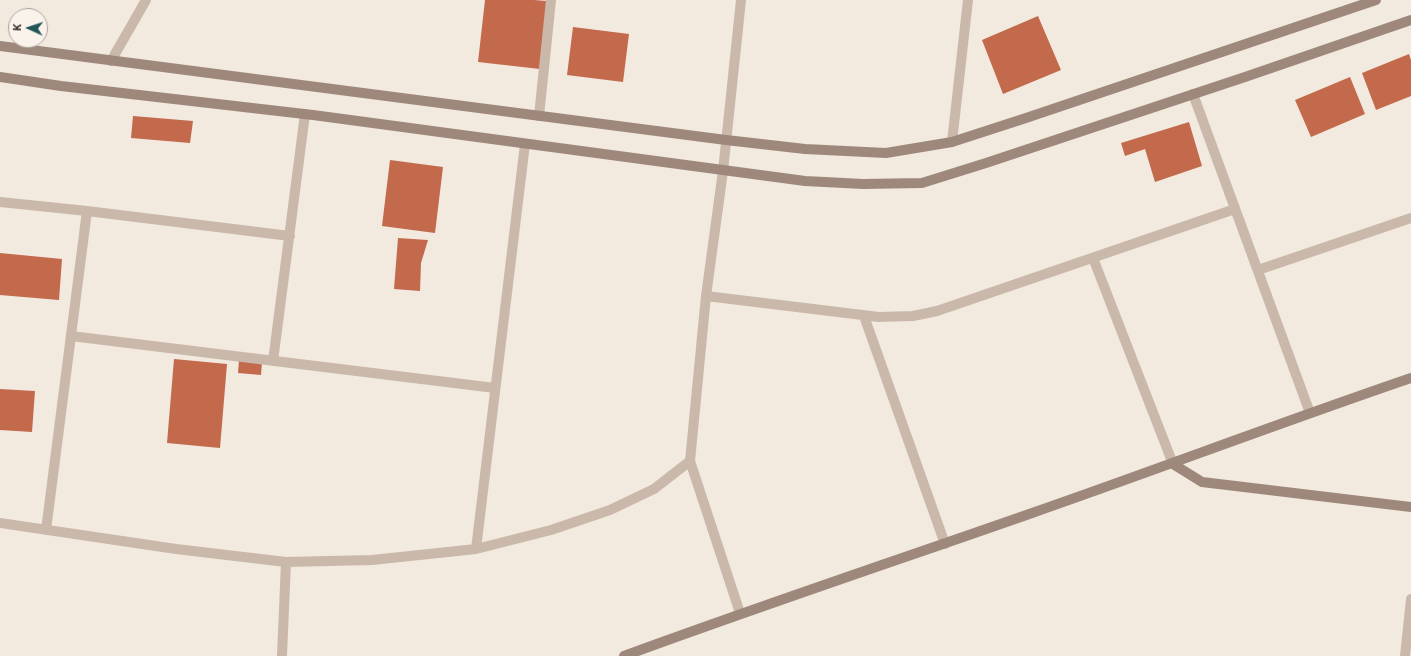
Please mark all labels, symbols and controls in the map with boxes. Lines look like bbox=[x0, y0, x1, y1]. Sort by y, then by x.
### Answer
north arrow bbox=[8, 8, 48, 48]
text: K bbox=[9, 23, 24, 31]

